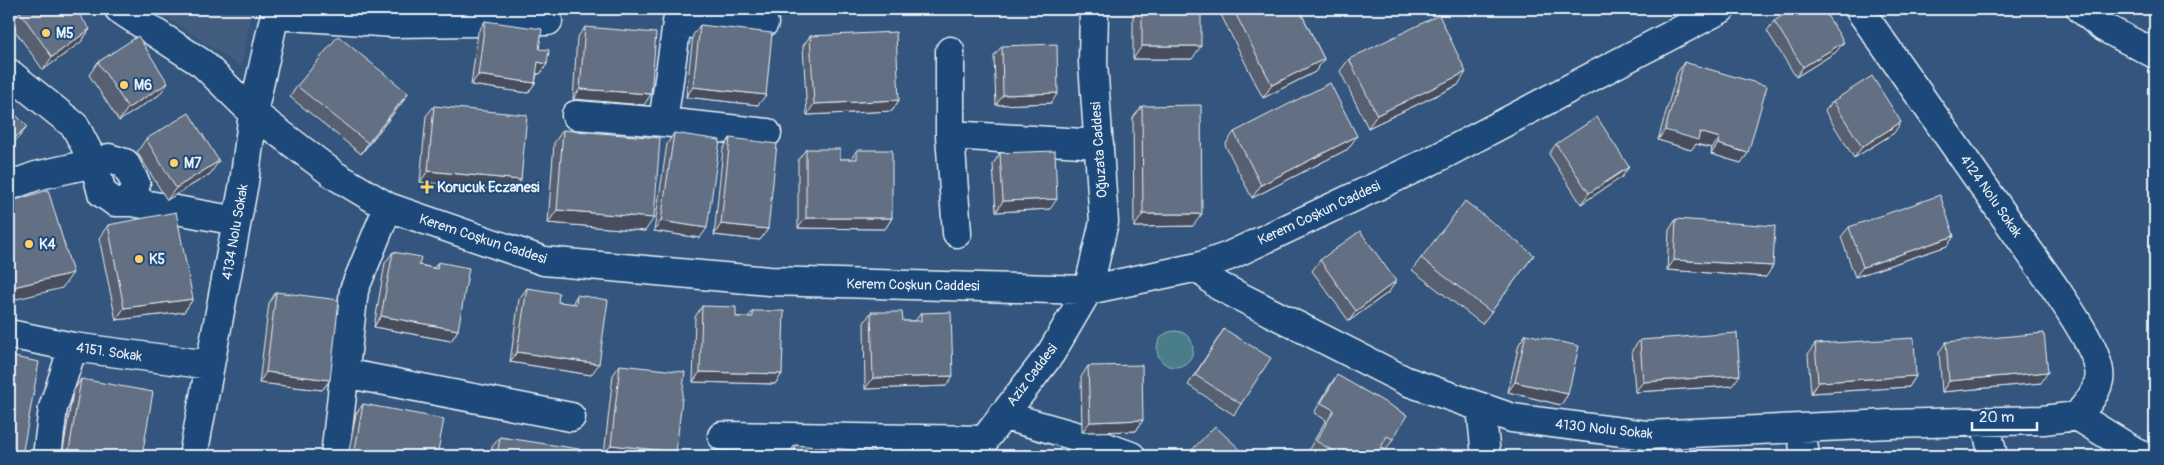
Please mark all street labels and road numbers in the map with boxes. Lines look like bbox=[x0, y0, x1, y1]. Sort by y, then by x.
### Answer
street label: Oğuzata Caddesi bbox=[1087, 101, 1111, 199]
street label: 4124 Nolu Sokak bbox=[1956, 151, 2026, 241]
street label: Kerem Coşkun Caddesi bbox=[1255, 177, 1383, 249]
street label: 4134 Nolu Sokak bbox=[218, 183, 252, 281]
street label: Kerem Coşkun Caddesi bbox=[417, 210, 549, 268]
street label: Kerem Coşkun Caddesi bbox=[846, 275, 980, 295]
street label: 4151. Sokak bbox=[75, 339, 143, 365]
street label: Aziz Caddesi bbox=[1003, 340, 1061, 410]
street label: 4130 Nolu Sokak bbox=[1554, 415, 1654, 443]

